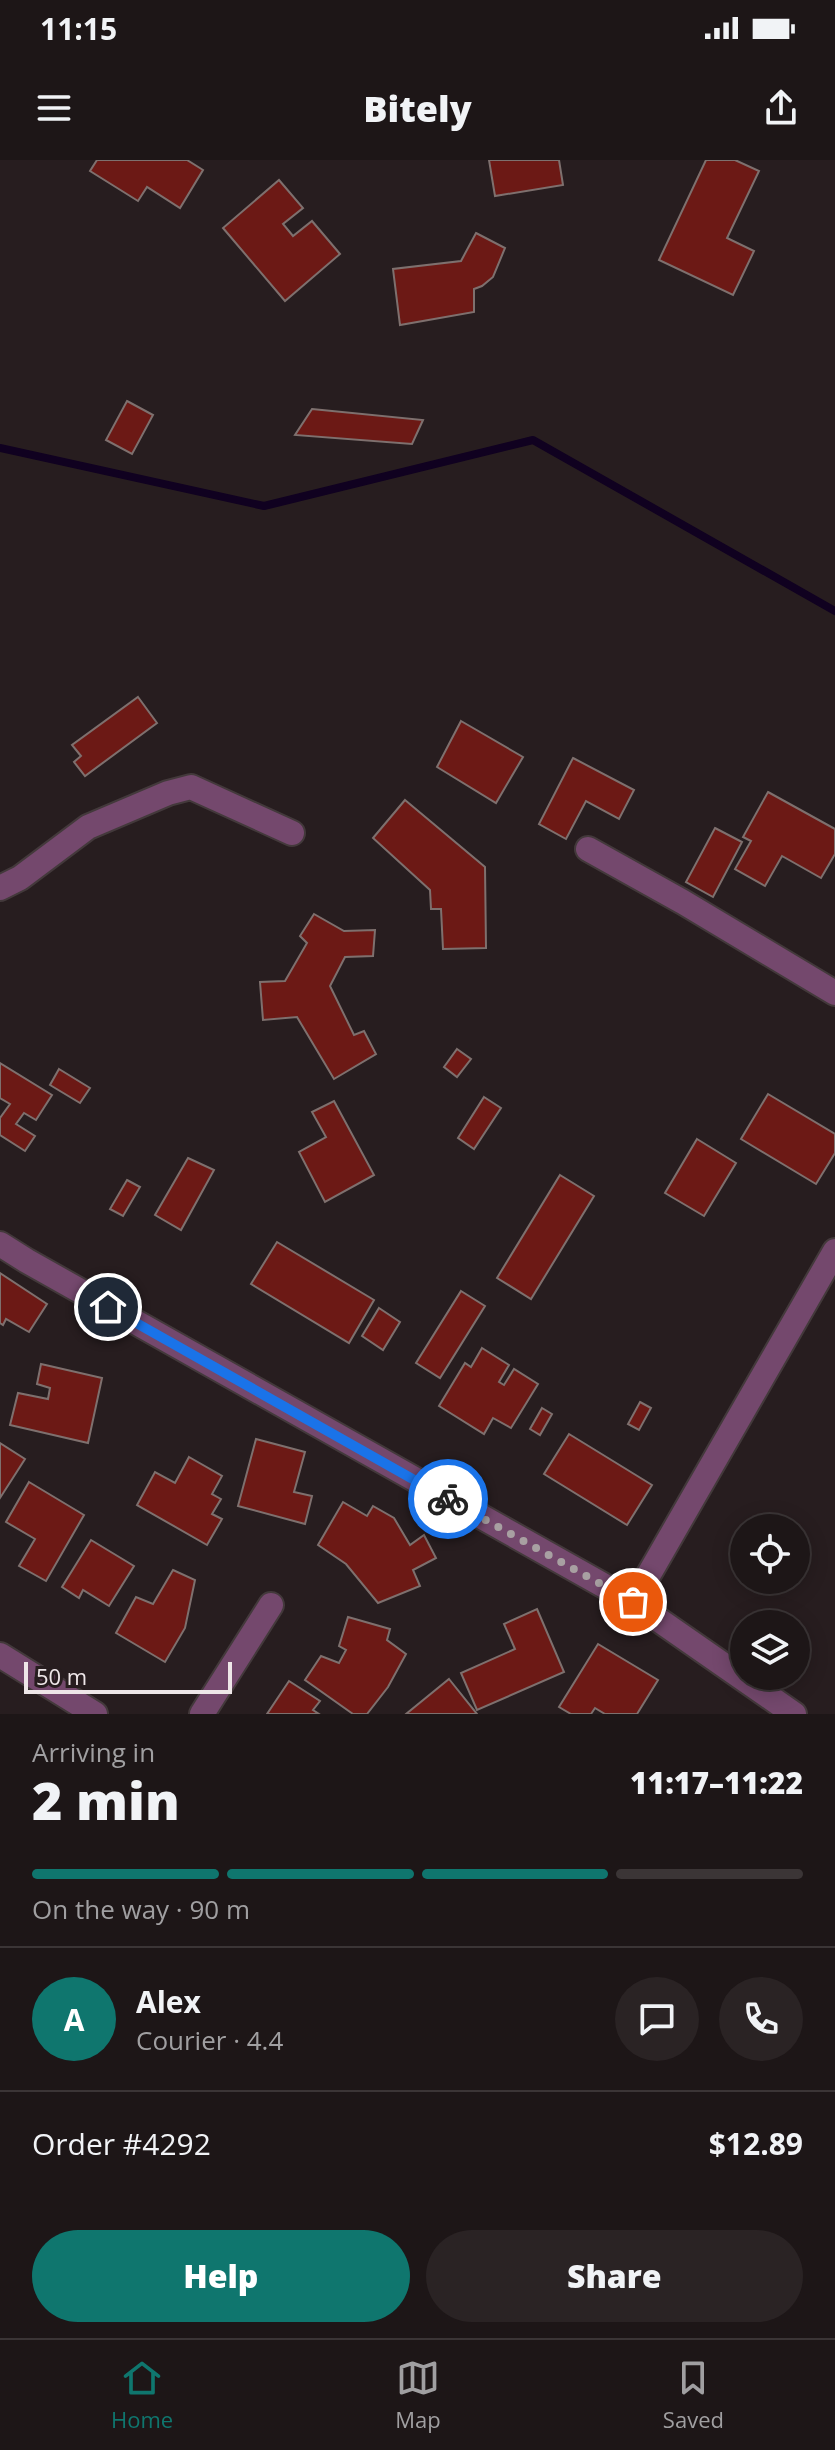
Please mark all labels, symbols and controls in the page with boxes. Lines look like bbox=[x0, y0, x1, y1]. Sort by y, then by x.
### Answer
text: 11:15 bbox=[40, 8, 117, 49]
text: Bitely bbox=[363, 84, 472, 133]
icon: menu bbox=[32, 86, 76, 130]
icon: share bbox=[759, 86, 803, 130]
pin bbox=[74, 1273, 142, 1341]
icon: home bbox=[86, 1285, 130, 1329]
courier bbox=[408, 1459, 488, 1539]
icon: bike bbox=[426, 1477, 470, 1521]
map controls bbox=[730, 1514, 810, 1690]
button: locate bbox=[730, 1514, 810, 1594]
pin bbox=[599, 1568, 667, 1636]
icon: bag bbox=[611, 1580, 655, 1624]
button: layers bbox=[730, 1610, 810, 1690]
scale bar bbox=[24, 1658, 232, 1694]
text: 50 m bbox=[36, 1661, 87, 1691]
text: Arriving in bbox=[32, 1734, 155, 1770]
text: 11:17–11:22 bbox=[630, 1762, 803, 1803]
text: 2 min bbox=[32, 1764, 180, 1835]
text: On the way · 90 m bbox=[32, 1891, 250, 1927]
button: chat bbox=[615, 1977, 699, 2061]
button: phone bbox=[719, 1977, 803, 2061]
text: Alex bbox=[136, 1981, 201, 2022]
text: A bbox=[64, 1999, 84, 2040]
text: Courier · 4.4 bbox=[136, 2022, 283, 2058]
text: Order #4292 bbox=[32, 2123, 211, 2164]
text: $12.89 bbox=[709, 2123, 803, 2164]
button: Help bbox=[32, 2230, 410, 2322]
button: Share bbox=[426, 2230, 803, 2322]
tab: Home bbox=[111, 2356, 173, 2434]
tab: Map bbox=[395, 2356, 441, 2434]
tab: Saved bbox=[663, 2356, 724, 2434]

